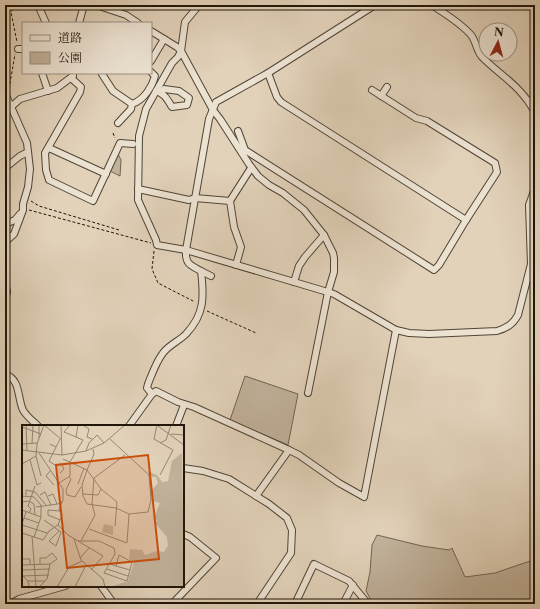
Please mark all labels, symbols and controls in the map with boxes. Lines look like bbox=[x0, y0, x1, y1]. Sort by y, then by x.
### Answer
legend bbox=[22, 22, 152, 74]
north arrow bbox=[478, 22, 518, 62]
text: N bbox=[494, 25, 505, 40]
text: 道路 bbox=[58, 30, 82, 45]
text: 公園 bbox=[58, 50, 82, 65]
inset map bbox=[22, 425, 184, 587]

